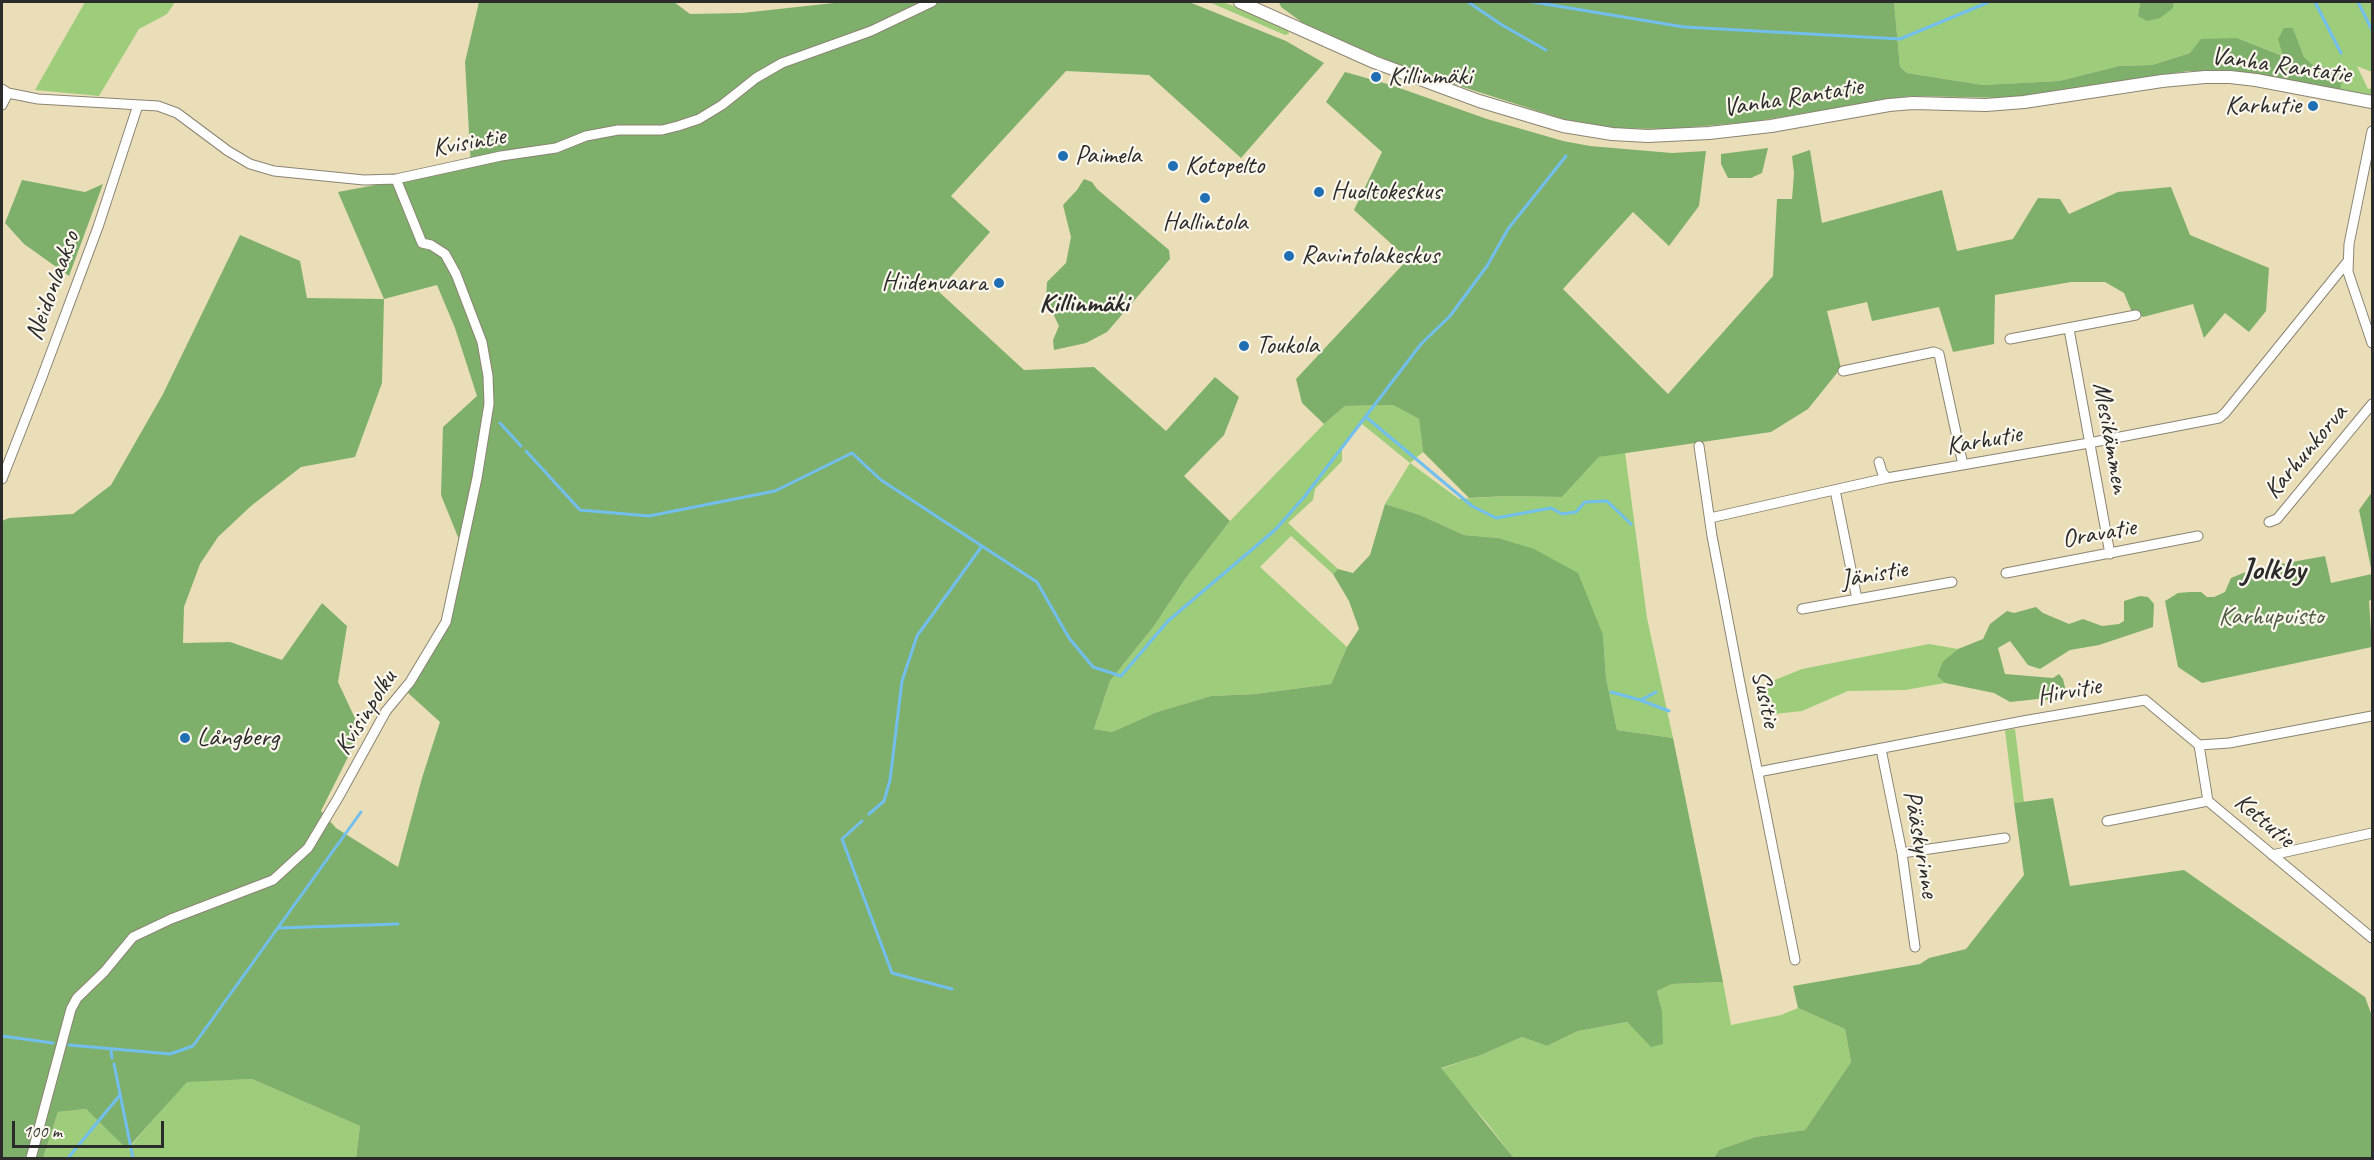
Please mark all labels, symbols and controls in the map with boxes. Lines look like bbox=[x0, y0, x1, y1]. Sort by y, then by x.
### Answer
street label: Vanha Rantatie bbox=[2209, 41, 2353, 91]
place label: Killinmäki bbox=[1388, 61, 1472, 93]
marker: Killinmäki bbox=[1369, 70, 1383, 84]
street label: Vanha Rantatie bbox=[1721, 72, 1865, 124]
place label: Karhutie bbox=[2225, 90, 2301, 122]
marker: Karhutie bbox=[2306, 99, 2320, 113]
street label: Kvisintie bbox=[430, 121, 508, 165]
place label: Paimela bbox=[1075, 140, 1141, 172]
marker: Paimela bbox=[1056, 149, 1070, 163]
place label: Kotopelto bbox=[1185, 150, 1264, 182]
marker: Kotopelto bbox=[1166, 159, 1180, 173]
place label: Huoltokeskus bbox=[1331, 176, 1441, 208]
marker: Huoltokeskus bbox=[1312, 185, 1326, 199]
marker: Hallintola bbox=[1198, 191, 1212, 205]
place label: Hallintola bbox=[1163, 207, 1247, 239]
street label: Neidonlaakso bbox=[19, 227, 87, 345]
place label: Ravintolakeskus bbox=[1301, 240, 1439, 272]
marker: Ravintolakeskus bbox=[1282, 249, 1296, 263]
place label: Hiidenvaara bbox=[882, 267, 987, 299]
marker: Hiidenvaara bbox=[992, 276, 1006, 290]
district label: Killinmäki bbox=[1039, 288, 1129, 320]
place label: Toukola bbox=[1256, 330, 1319, 362]
marker: Toukola bbox=[1237, 339, 1251, 353]
street label: Mesikämmen bbox=[2085, 380, 2135, 496]
street label: Karhunkorva bbox=[2257, 398, 2355, 506]
street label: Karhutie bbox=[1944, 419, 2024, 463]
street label: Oravatie bbox=[2060, 512, 2138, 556]
district label: Jolkby bbox=[2241, 552, 2305, 590]
street label: Jänistie bbox=[1838, 554, 1910, 596]
park label: Karhupuisto bbox=[2218, 601, 2324, 633]
street label: Kvisinpolku bbox=[328, 665, 404, 761]
street label: Susitie bbox=[1744, 668, 1786, 730]
street label: Hirvitie bbox=[2035, 671, 2103, 713]
place label: Långberg bbox=[197, 722, 279, 754]
marker: Långberg bbox=[178, 731, 192, 745]
street label: Kettutie bbox=[2228, 787, 2300, 855]
street label: Pääskyrinne bbox=[1895, 788, 1945, 900]
scale bar bbox=[15, 1109, 166, 1147]
text: 100 m bbox=[23, 1120, 62, 1142]

